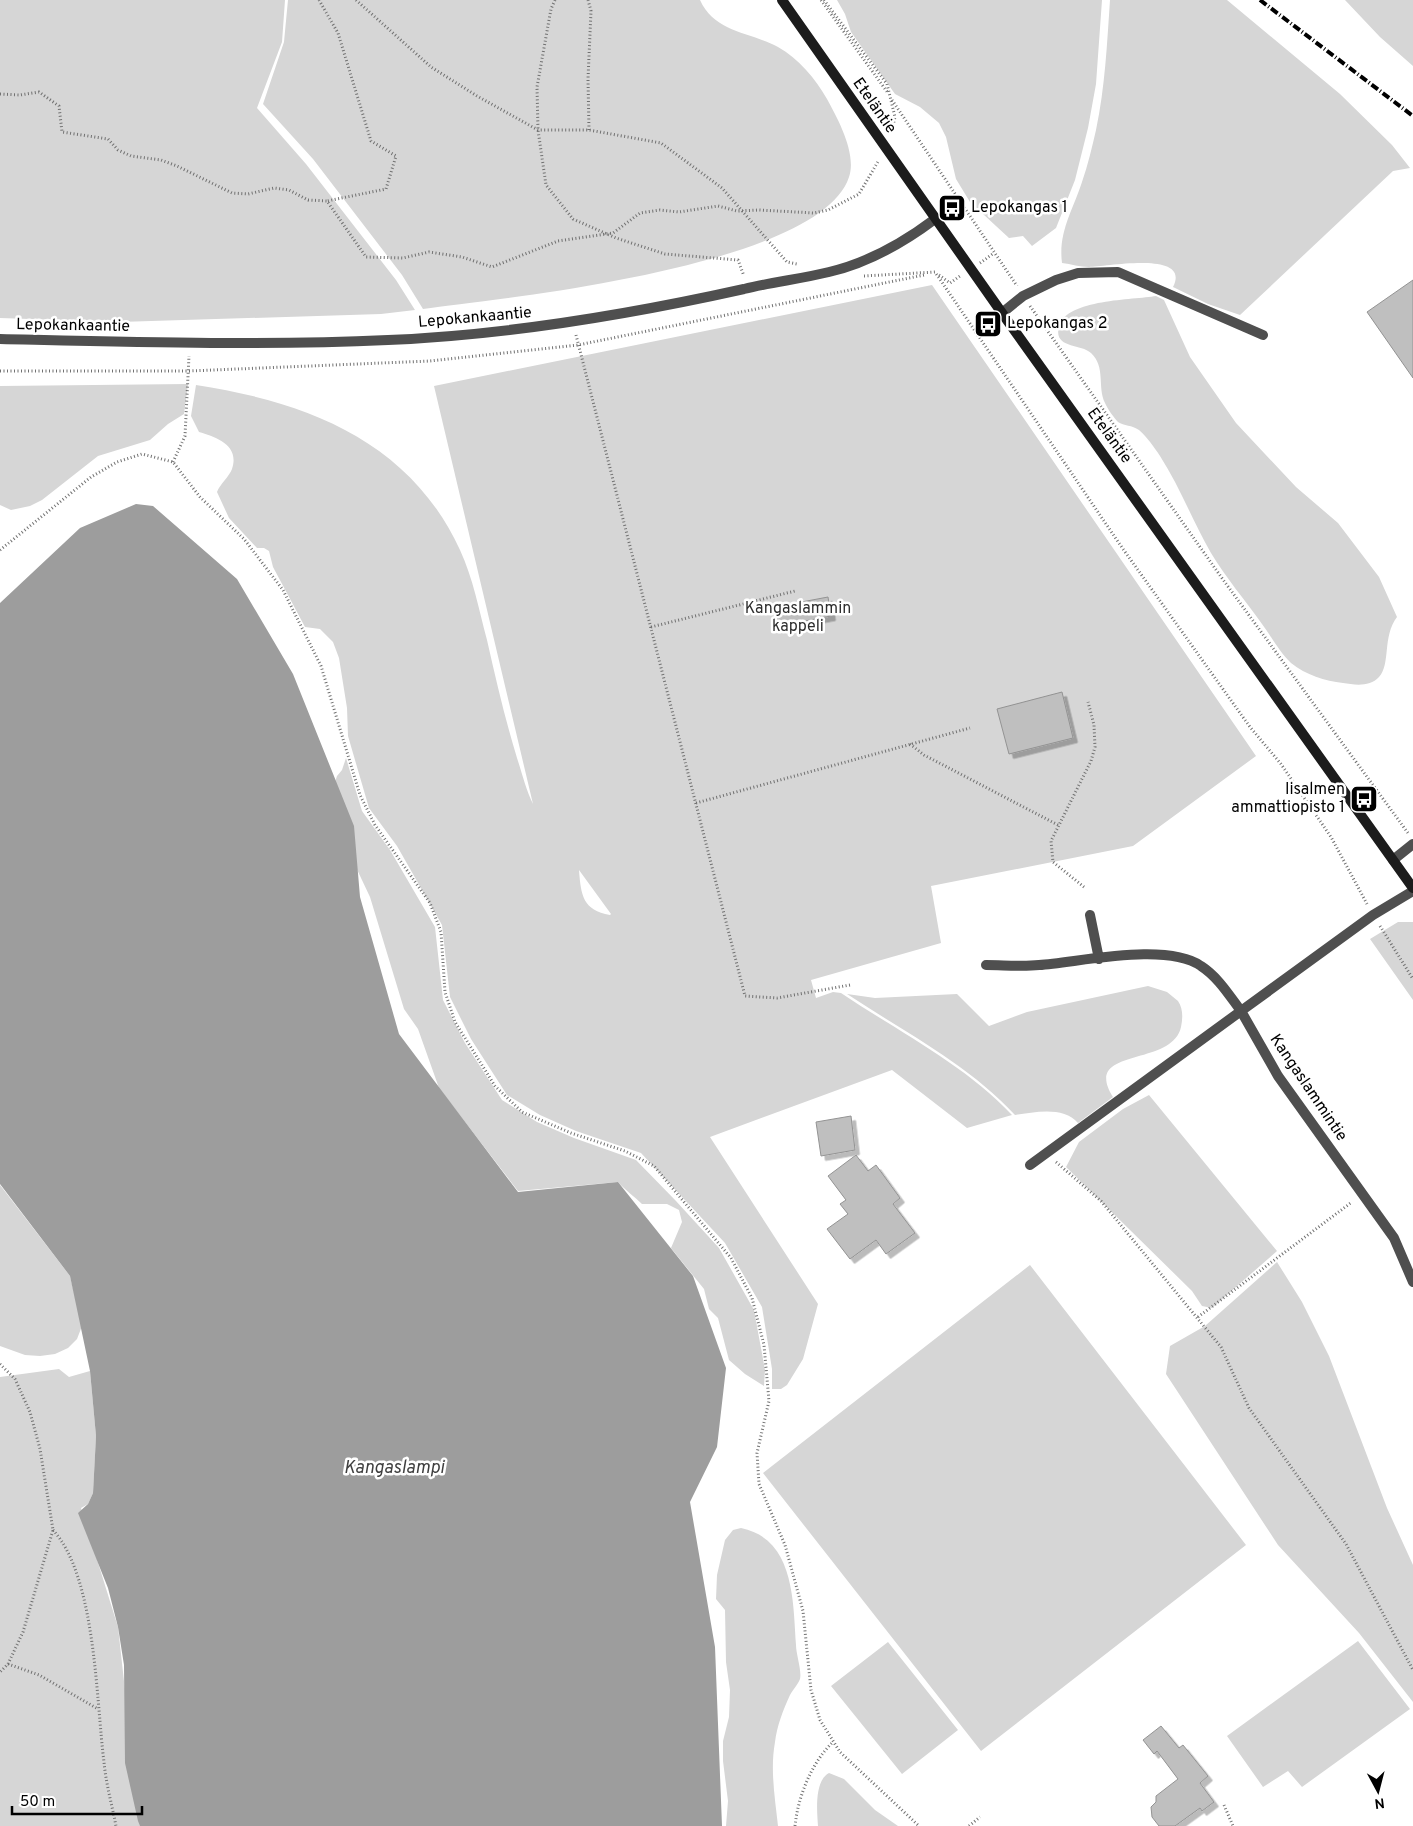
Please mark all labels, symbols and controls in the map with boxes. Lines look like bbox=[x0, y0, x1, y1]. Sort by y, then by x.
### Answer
street label: Eteläntie bbox=[848, 74, 900, 138]
bus stop icon: Lepokangas 1 bbox=[937, 193, 967, 223]
place label: Lepokangas 1 bbox=[971, 198, 1068, 218]
street label: Lepokankaantie bbox=[417, 303, 533, 333]
bus stop icon: Lepokangas 2 bbox=[973, 309, 1003, 339]
place label: Lepokangas 2 bbox=[1007, 314, 1108, 334]
street label: Lepokankaantie bbox=[16, 315, 130, 337]
street label: Eteläntie bbox=[1082, 404, 1136, 468]
park label: Kangaslammin kappeli bbox=[745, 599, 851, 637]
place label: Iisalmen ammattiopisto 1 bbox=[1231, 780, 1345, 818]
bus stop icon: Iisalmen ammattiopisto 1 bbox=[1349, 784, 1379, 814]
street label: Kangaslammintie bbox=[1265, 1031, 1351, 1145]
water label: Kangaslampi bbox=[344, 1457, 446, 1480]
north arrow bbox=[1353, 1766, 1403, 1816]
scale bar bbox=[12, 1784, 142, 1816]
text: 50 m bbox=[20, 1793, 55, 1812]
text: N bbox=[1373, 1793, 1385, 1811]

